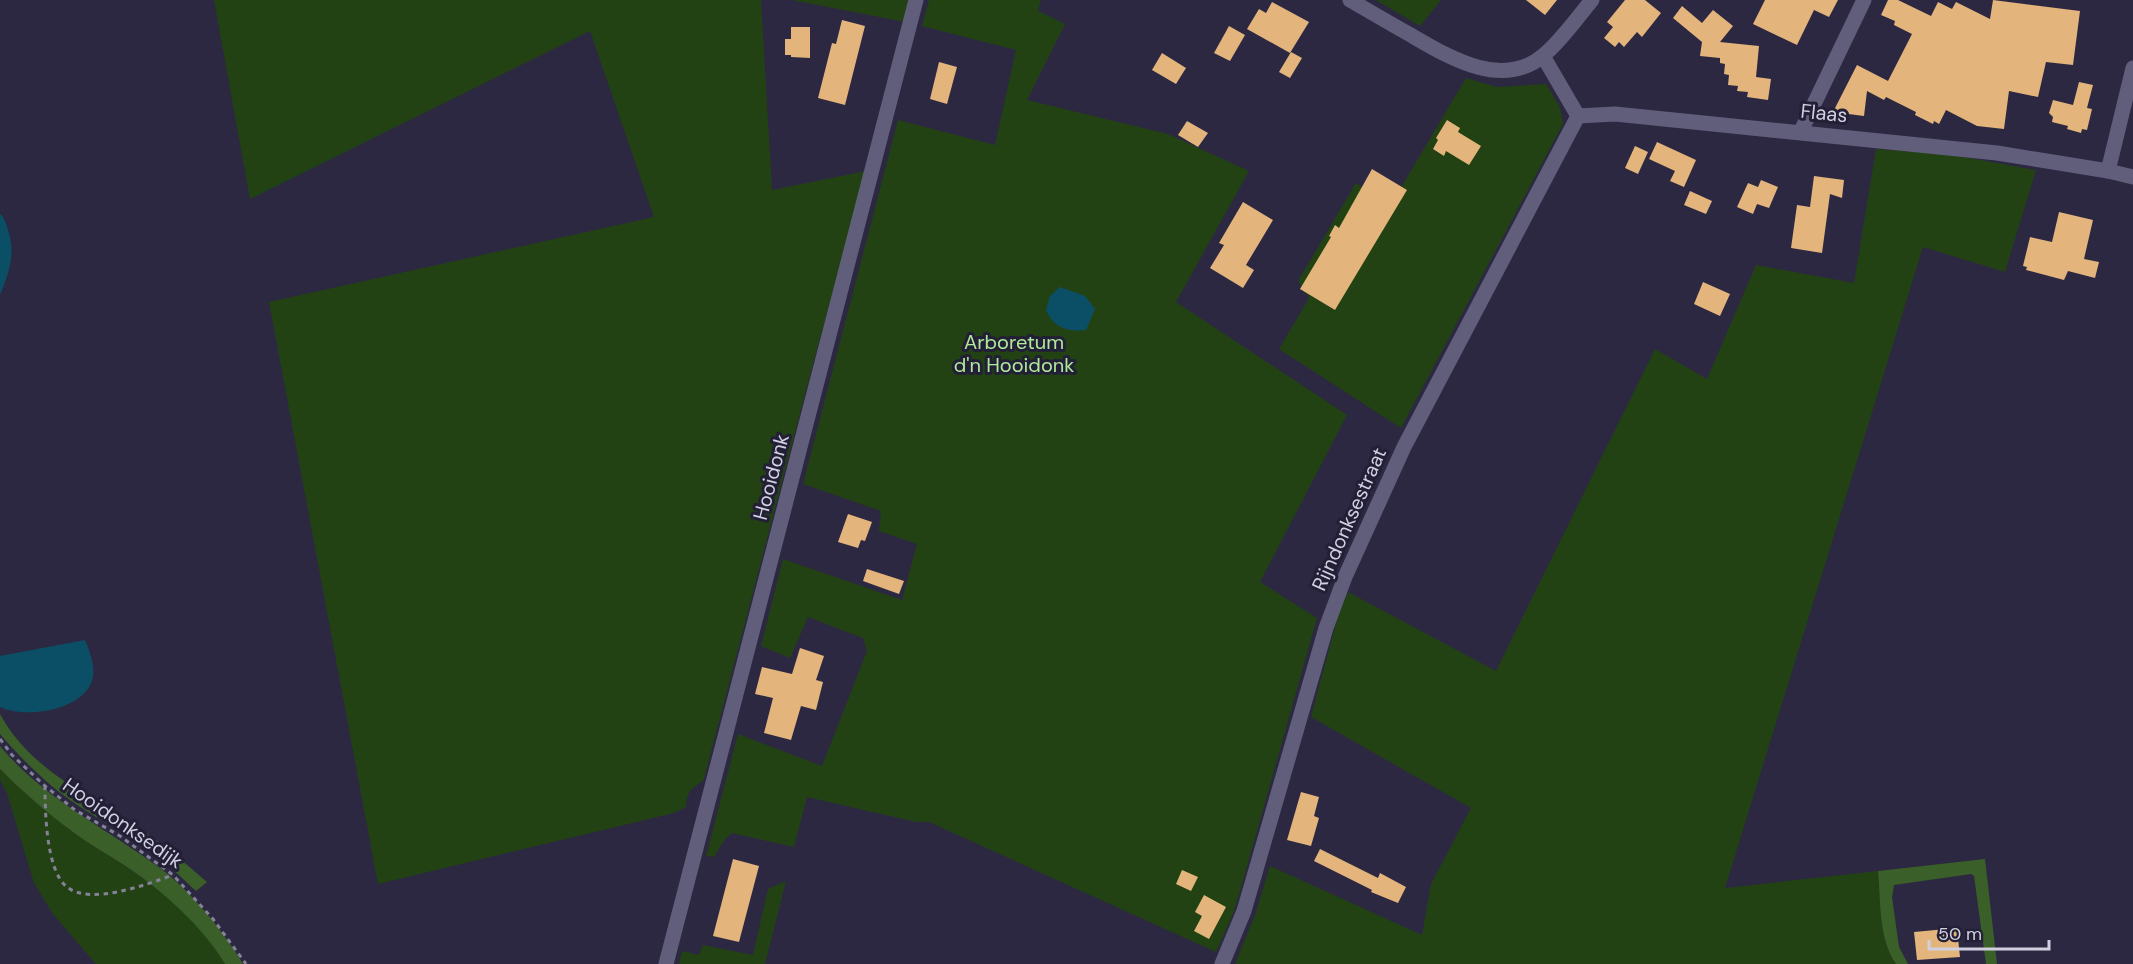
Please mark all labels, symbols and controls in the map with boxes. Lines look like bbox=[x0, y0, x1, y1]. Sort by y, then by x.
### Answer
street label: Flaas bbox=[1799, 98, 1849, 128]
park label: Arboretum d'n Hooidonk bbox=[954, 329, 1074, 378]
street label: Hooidonk bbox=[747, 431, 795, 523]
street label: Rijndonksestraat bbox=[1306, 443, 1392, 595]
street label: Hooidonksedijk bbox=[58, 772, 188, 874]
scale bar bbox=[1929, 913, 2049, 951]
text: 50 m bbox=[1938, 922, 1982, 946]

